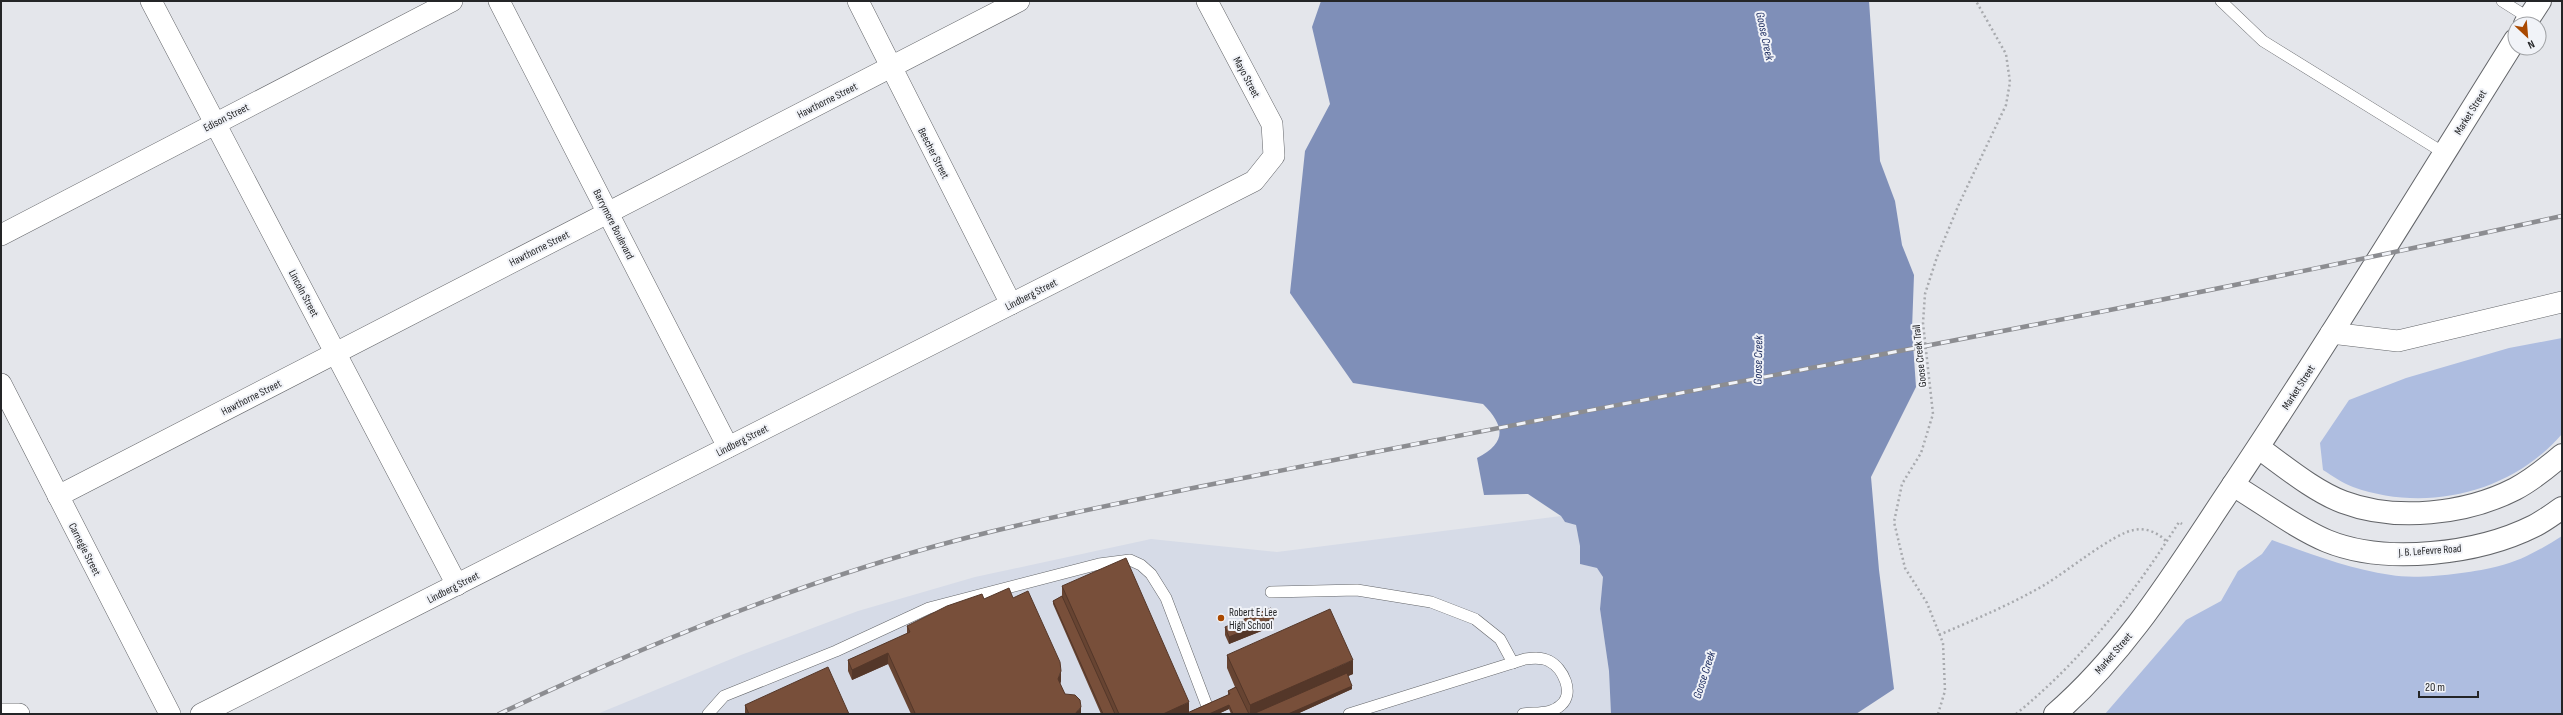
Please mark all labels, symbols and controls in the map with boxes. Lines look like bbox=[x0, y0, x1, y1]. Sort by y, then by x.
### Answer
water label: Goose Creek bbox=[1752, 11, 1777, 62]
north arrow bbox=[2507, 16, 2547, 56]
text: N bbox=[2526, 37, 2537, 52]
street label: Mayo Street bbox=[1230, 55, 1263, 100]
street label: Hawthorne Street bbox=[795, 79, 860, 121]
street label: Market Street bbox=[2451, 87, 2490, 137]
street label: Edison Street bbox=[201, 100, 252, 134]
street label: Beecher Street bbox=[915, 126, 952, 181]
street label: Barrymore Boulevard bbox=[590, 187, 637, 262]
street label: Hawthorne Street bbox=[507, 227, 572, 269]
street label: Lincoln Street bbox=[286, 267, 322, 320]
street label: Lindberg Street bbox=[1003, 276, 1060, 313]
street label: Goose Creek Trail bbox=[1910, 324, 1929, 388]
water label: Goose Creek bbox=[1751, 335, 1766, 385]
street label: Market Street bbox=[2279, 362, 2318, 412]
street label: Hawthorne Street bbox=[219, 376, 284, 418]
street label: Lindberg Street bbox=[714, 422, 771, 459]
street label: Carnegie Street bbox=[66, 521, 104, 578]
street label: J. B. LeFevre Road bbox=[2397, 542, 2462, 559]
street label: Lindberg Street bbox=[425, 569, 482, 606]
place label: Robert E. Lee High School bbox=[1229, 606, 1277, 632]
marker: Robert E. Lee High School bbox=[1216, 613, 1226, 623]
street label: Market Street bbox=[2092, 629, 2135, 677]
water label: Goose Creek bbox=[1690, 649, 1719, 701]
scale bar bbox=[2419, 673, 2478, 699]
text: 20 m bbox=[2425, 680, 2445, 695]

